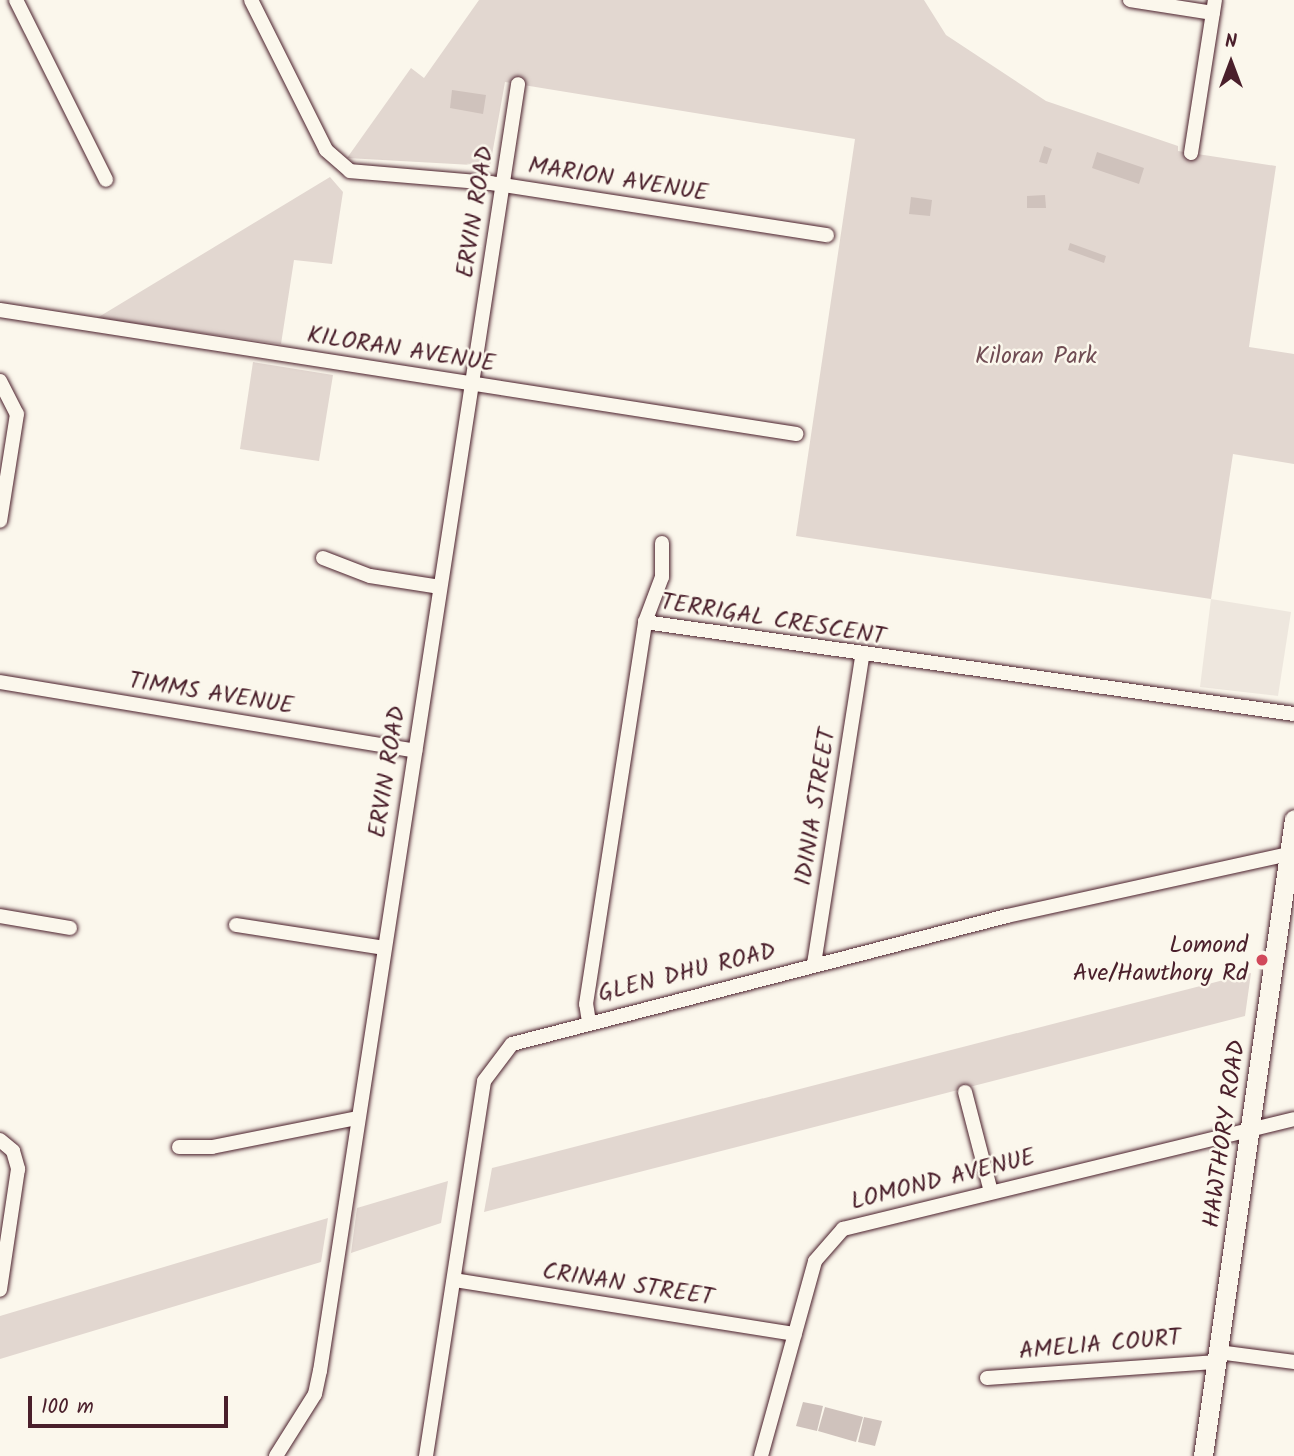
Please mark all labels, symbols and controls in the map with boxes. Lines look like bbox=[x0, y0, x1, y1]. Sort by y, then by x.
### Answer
text: N bbox=[1225, 27, 1237, 57]
north arrow bbox=[1196, 28, 1266, 98]
street label: ERVIN ROAD bbox=[451, 144, 501, 280]
street label: MARION AVENUE bbox=[526, 152, 710, 208]
street label: KILORAN AVENUE bbox=[305, 321, 497, 379]
park label: Kiloran Park bbox=[975, 343, 1097, 371]
street label: TERRIGAL CRESCENT bbox=[659, 588, 887, 652]
street label: TIMMS AVENUE bbox=[126, 667, 296, 721]
street label: ERVIN ROAD bbox=[363, 704, 413, 840]
street label: IDINIA STREET bbox=[789, 726, 843, 888]
place label: Lomond Ave/Hawthory Rd bbox=[1073, 932, 1248, 988]
street label: GLEN DHU ROAD bbox=[595, 937, 779, 1009]
marker: Lomond Ave/Hawthory Rd bbox=[1254, 952, 1270, 968]
street label: HAWTHORY ROAD bbox=[1198, 1038, 1252, 1230]
street label: LOMOND AVENUE bbox=[848, 1143, 1038, 1217]
street label: CRINAN STREET bbox=[540, 1257, 716, 1313]
street label: AMELIA COURT bbox=[1018, 1324, 1182, 1366]
scale bar bbox=[32, 1382, 231, 1426]
text: 100 m bbox=[41, 1391, 94, 1424]

